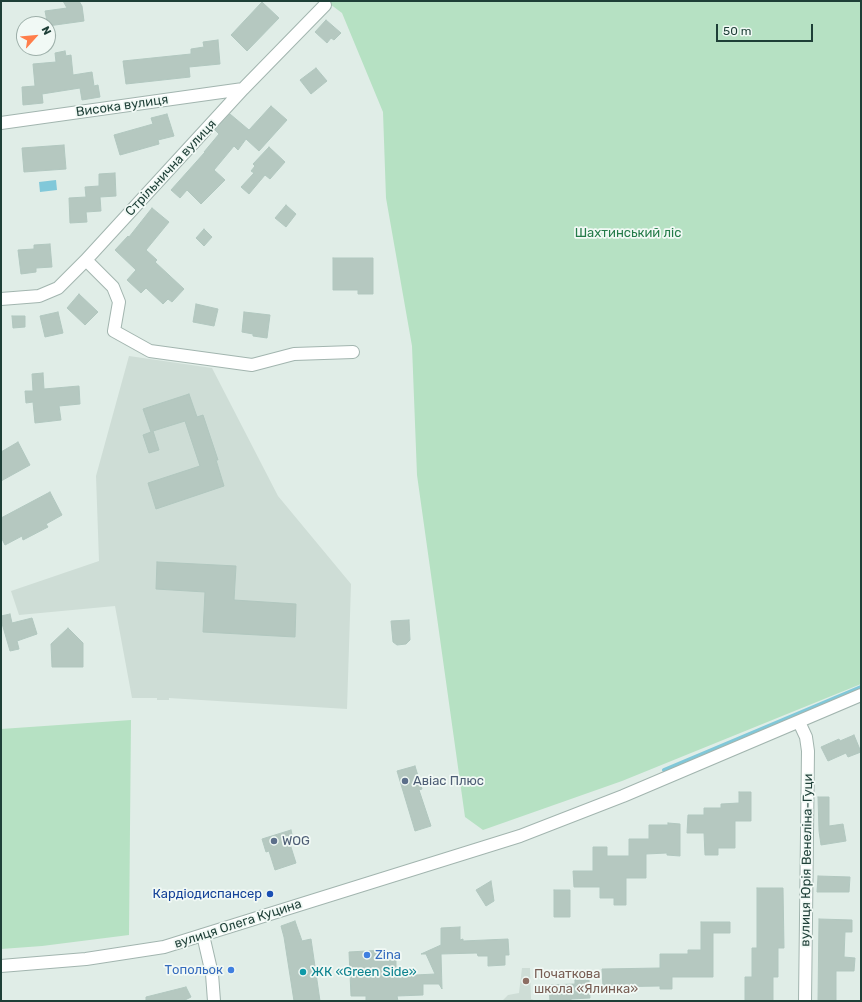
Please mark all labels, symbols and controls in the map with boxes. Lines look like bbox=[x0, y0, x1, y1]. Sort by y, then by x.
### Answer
north arrow bbox=[16, 16, 56, 56]
scale bar bbox=[718, 16, 815, 42]
text: N bbox=[39, 24, 54, 37]
text: 50 m bbox=[723, 24, 751, 38]
street label: Висока вулиця bbox=[75, 92, 169, 120]
street label: Стрільнична вулиця bbox=[122, 117, 220, 219]
park label: Шахтинський ліс bbox=[575, 225, 681, 241]
place label: Авіас Плюс bbox=[413, 773, 484, 789]
street label: вулиця Юрія Венеліна-Гуци bbox=[798, 773, 816, 947]
marker: Авіас Плюс bbox=[400, 776, 410, 786]
place label: WOG bbox=[282, 833, 310, 849]
marker: WOG bbox=[269, 836, 279, 846]
place label: Кардіодиспансер bbox=[152, 886, 262, 902]
marker: Кардіодиспансер bbox=[265, 889, 275, 899]
street label: вулиця Олега Куцина bbox=[172, 896, 304, 952]
place label: Zina bbox=[375, 947, 401, 963]
marker: Zina bbox=[362, 950, 372, 960]
place label: Топольок bbox=[164, 962, 223, 978]
place label: ЖК «Green Side» bbox=[311, 964, 417, 980]
marker: Топольок bbox=[226, 965, 236, 975]
place label: Початкова школа «Ялинка» bbox=[534, 966, 638, 997]
marker: ЖК «Green Side» bbox=[298, 967, 308, 977]
marker: Початкова школа «Ялинка» bbox=[521, 976, 531, 986]

